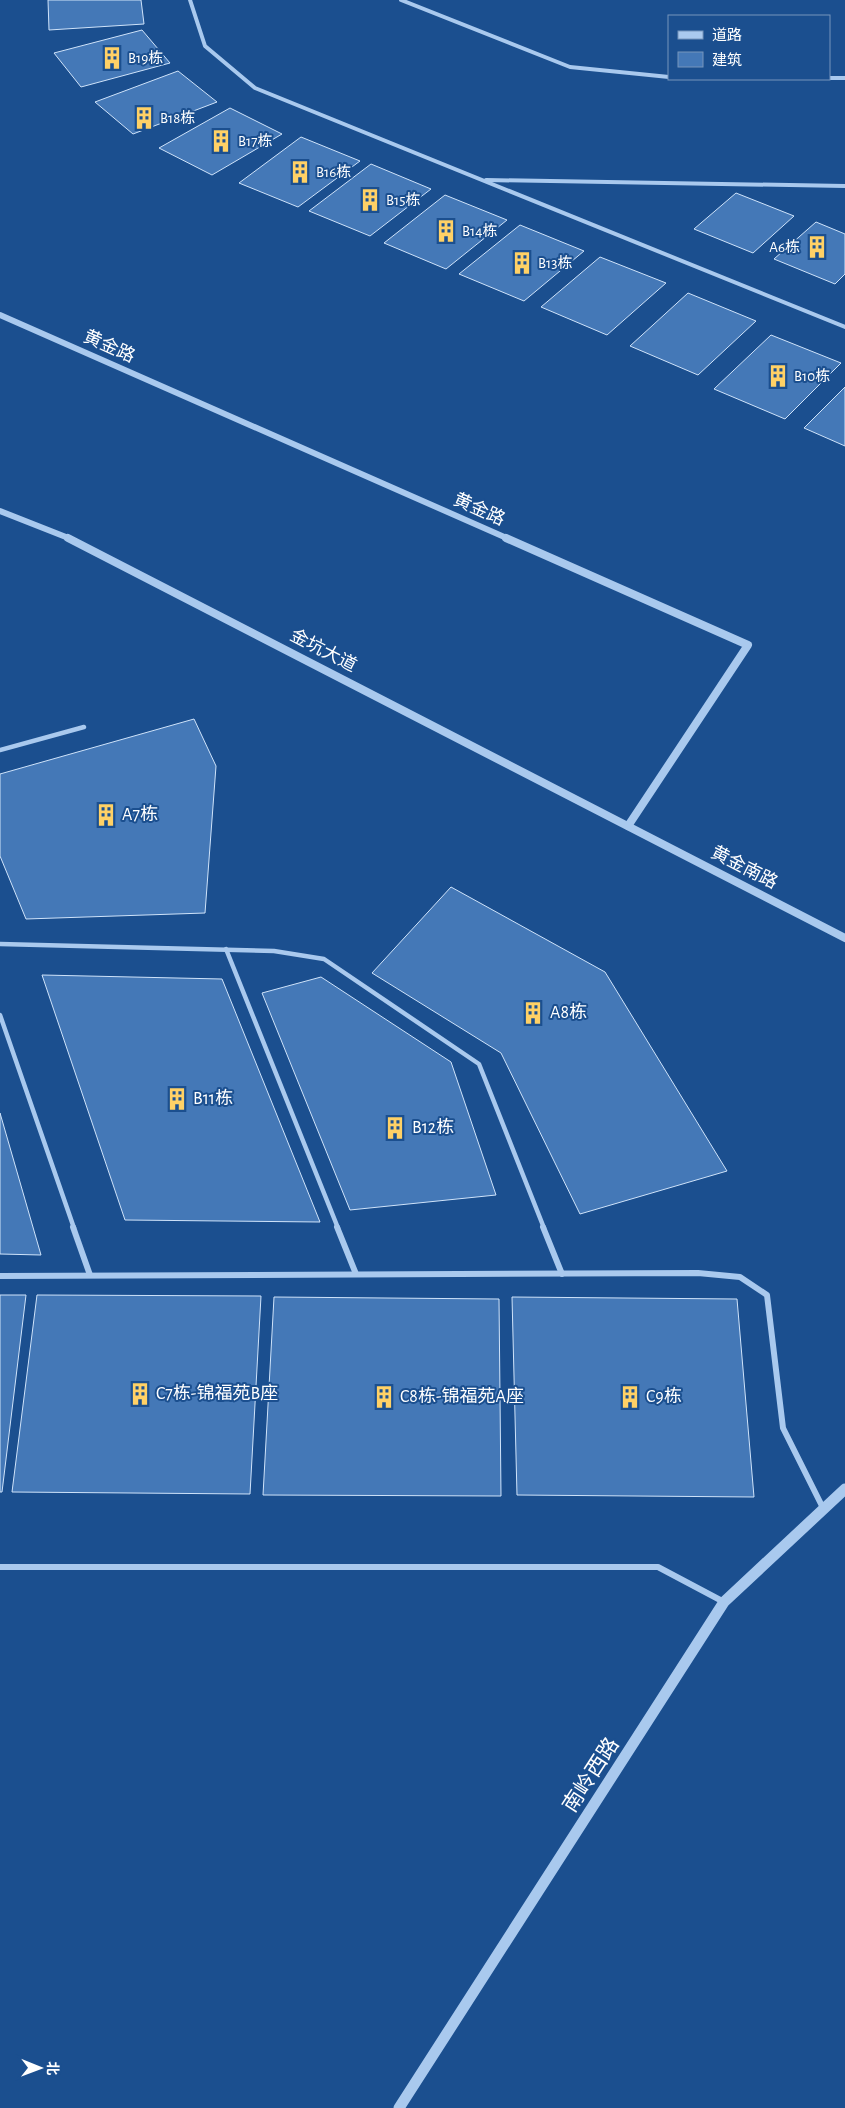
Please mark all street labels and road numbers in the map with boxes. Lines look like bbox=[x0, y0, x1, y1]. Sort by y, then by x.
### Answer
street label: 黄金路 bbox=[81, 326, 138, 366]
street label: 黄金路 bbox=[451, 489, 508, 529]
street label: 金坑大道 bbox=[287, 625, 360, 675]
street label: 黄金南路 bbox=[708, 842, 781, 892]
street label: 南岭西路 bbox=[558, 1734, 623, 1816]

